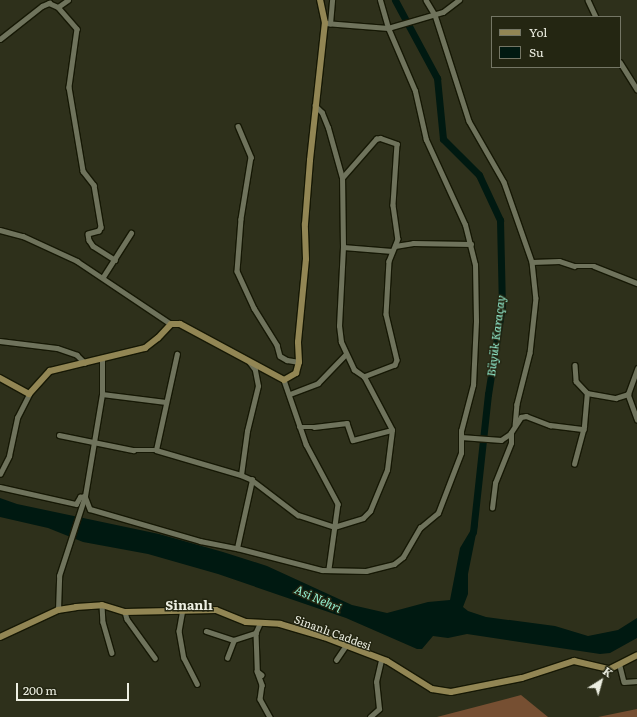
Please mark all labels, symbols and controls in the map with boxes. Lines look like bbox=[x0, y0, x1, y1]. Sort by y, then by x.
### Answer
legend bbox=[491, 16, 621, 68]
text: Yol bbox=[529, 23, 547, 41]
text: Su bbox=[529, 43, 544, 61]
water label: Büyük Karaçay bbox=[484, 294, 508, 378]
water label: Asi Nehri bbox=[292, 582, 344, 616]
district label: Sinanlı bbox=[165, 597, 213, 613]
street label: Sinanlı Caddesi bbox=[293, 612, 373, 652]
north arrow bbox=[581, 661, 621, 701]
text: K bbox=[600, 662, 616, 680]
scale bar bbox=[18, 675, 131, 701]
text: 200 m bbox=[23, 681, 57, 699]

